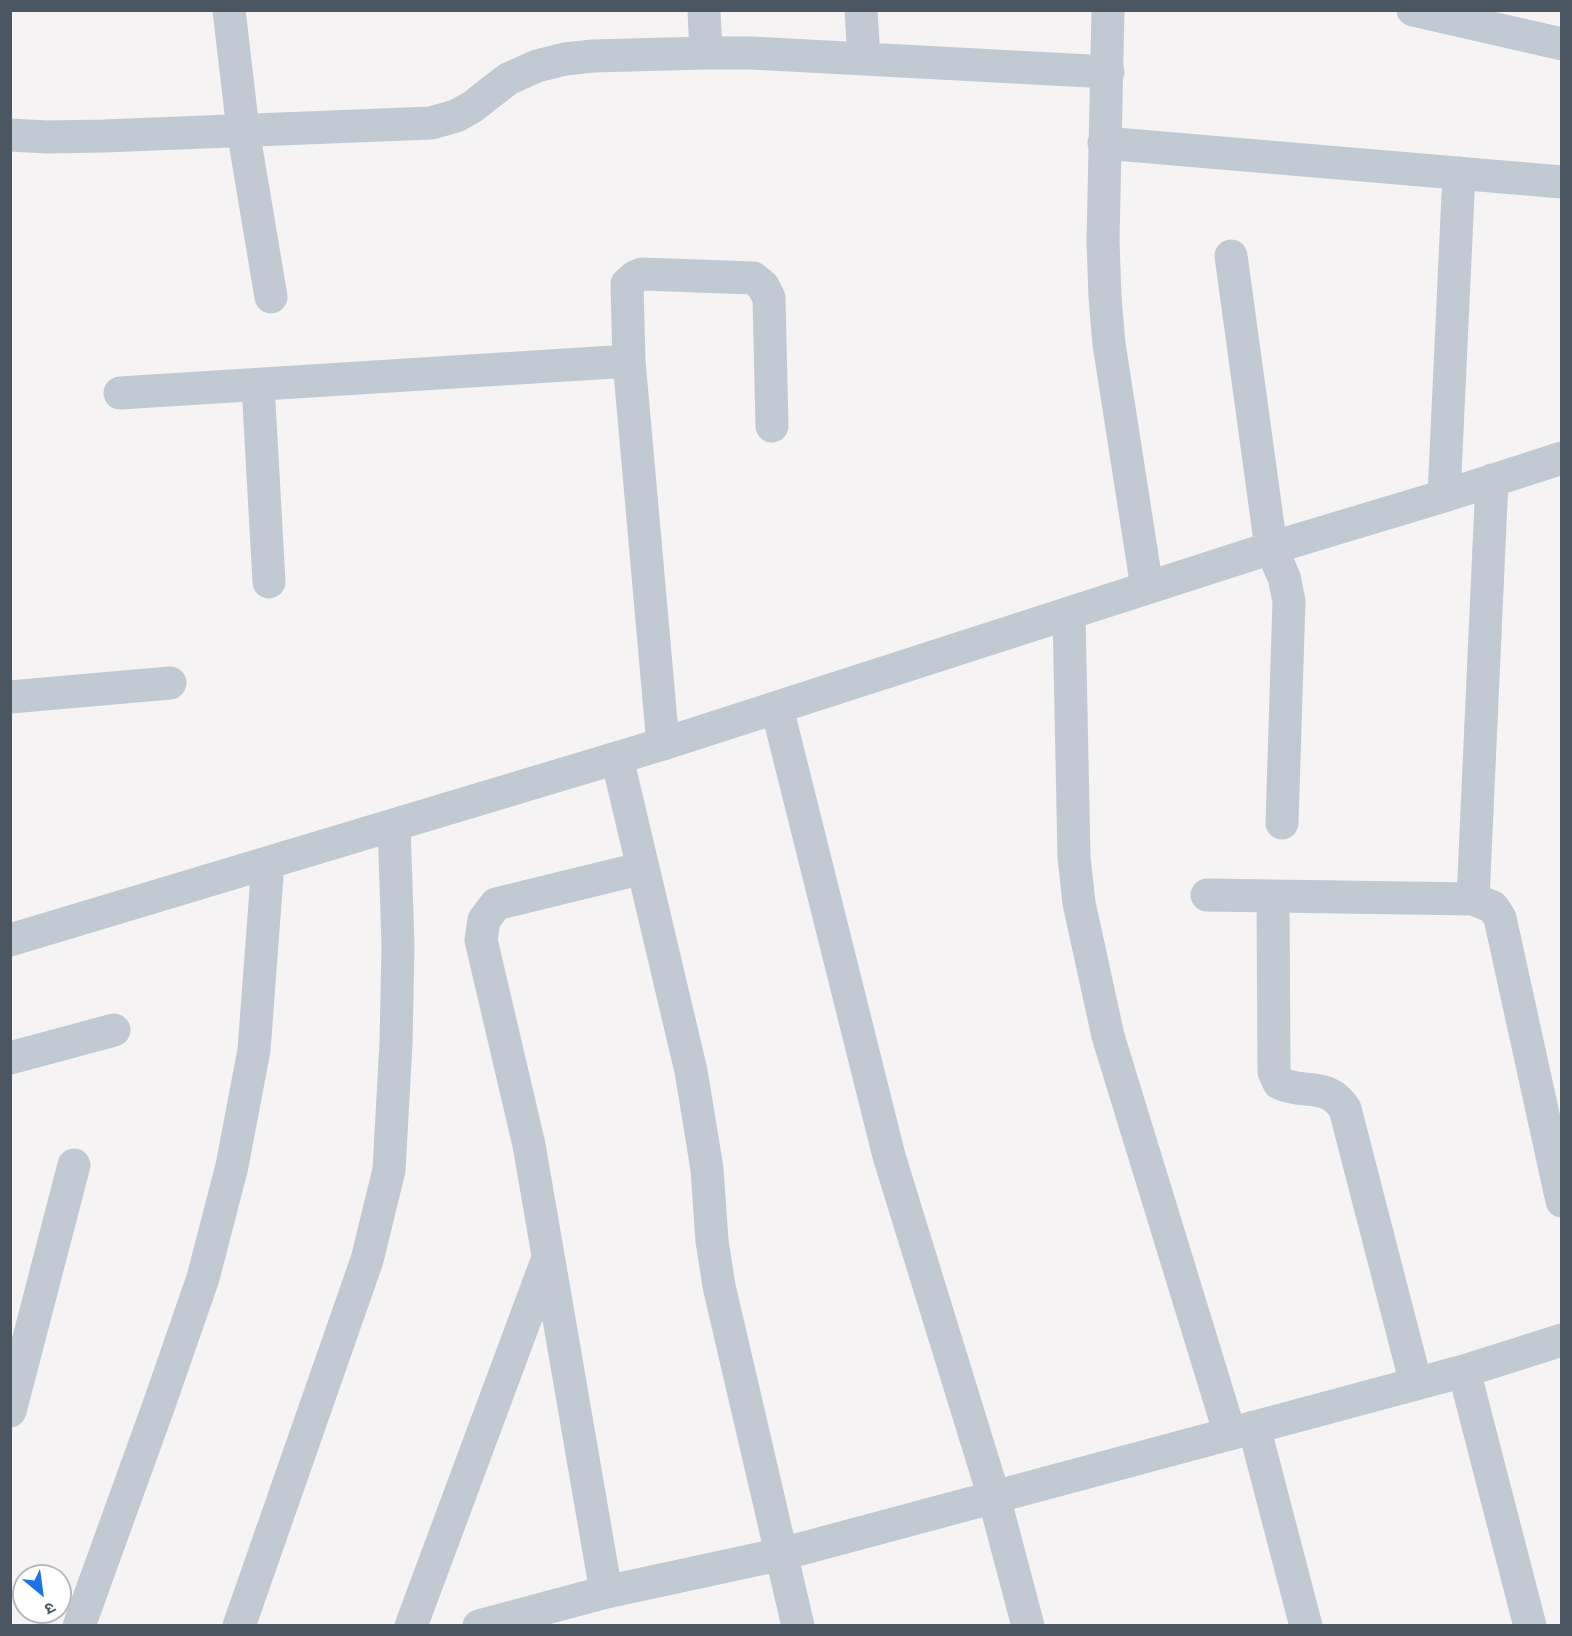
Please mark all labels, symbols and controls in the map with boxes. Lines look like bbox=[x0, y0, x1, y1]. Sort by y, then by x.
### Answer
north arrow bbox=[12, 1564, 72, 1624]
text: उ bbox=[41, 1598, 59, 1619]

